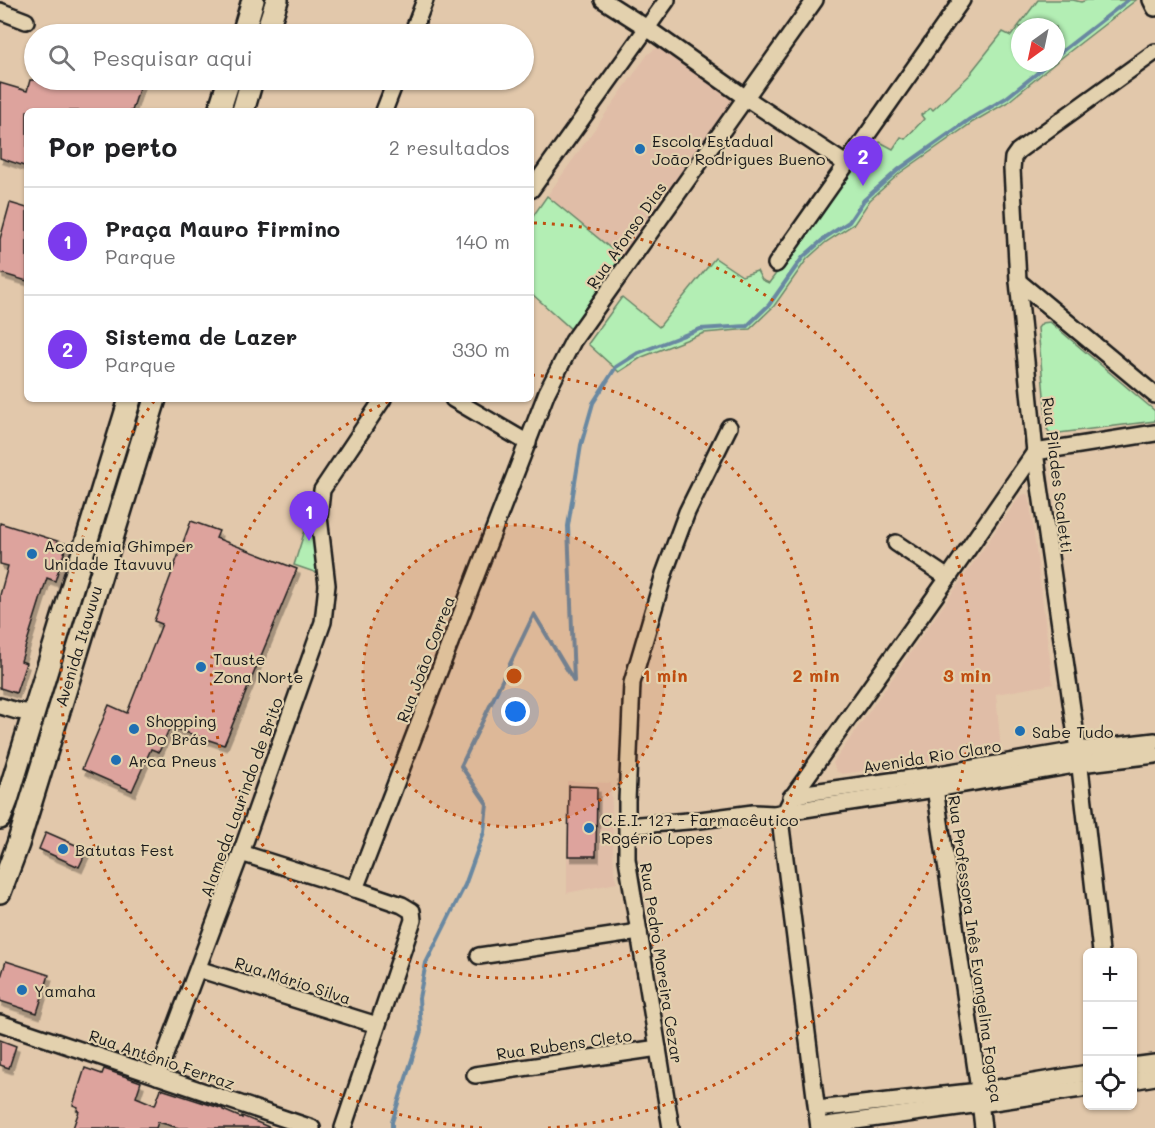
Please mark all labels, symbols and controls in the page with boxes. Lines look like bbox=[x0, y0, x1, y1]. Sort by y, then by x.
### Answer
north arrow bbox=[1011, 18, 1065, 72]
search box bbox=[24, 24, 534, 90]
icon: search bbox=[45, 41, 78, 74]
text: Pesquisar aqui bbox=[93, 43, 253, 72]
text: Por perto bbox=[48, 130, 177, 164]
place label: Escola Estadual João Rodrigues Bueno bbox=[652, 130, 825, 169]
text: 2 resultados bbox=[389, 134, 510, 160]
pin: 2 bbox=[844, 136, 882, 186]
marker: Escola Estadual João Rodrigues Bueno bbox=[633, 142, 647, 156]
street label: Rua Afonso Dias bbox=[581, 177, 671, 293]
text: Praça Mauro Firmino bbox=[105, 214, 340, 243]
text: 1 bbox=[63, 228, 72, 254]
text: 140 m bbox=[455, 228, 510, 254]
text: Parque bbox=[105, 243, 176, 269]
text: Sistema de Lazer bbox=[105, 322, 297, 351]
text: 2 bbox=[62, 336, 73, 362]
text: 330 m bbox=[452, 336, 510, 362]
text: Parque bbox=[105, 351, 176, 377]
street label: Rua Pilades Scaletti bbox=[1038, 396, 1078, 554]
pin: 1 bbox=[290, 492, 328, 541]
place label: Academia Ghimper Unidade Itavuvu bbox=[44, 535, 194, 574]
marker: Academia Ghimper Unidade Itavuvu bbox=[25, 547, 39, 561]
street label: Avenida Itavuvu bbox=[50, 583, 106, 709]
street label: Rua João Correa bbox=[391, 593, 459, 725]
place label: Tauste Zona Norte bbox=[213, 648, 303, 687]
marker: Tauste Zona Norte bbox=[194, 660, 208, 674]
text: 1 min bbox=[642, 663, 688, 687]
text: 2 min bbox=[792, 663, 840, 687]
text: 3 min bbox=[943, 663, 991, 687]
centre of rings bbox=[504, 666, 524, 686]
street label: Alameda Laurindo de Brito bbox=[195, 694, 287, 900]
your location bbox=[501, 697, 530, 726]
place label: Shopping Do Brás bbox=[146, 710, 216, 749]
place label: Sabe Tudo bbox=[1032, 721, 1114, 742]
marker: Shopping Do Brás bbox=[127, 722, 141, 736]
marker: Sabe Tudo bbox=[1013, 724, 1027, 738]
street label: Avenida Rio Claro bbox=[861, 735, 1003, 777]
place label: Arca Pneus bbox=[128, 750, 217, 771]
marker: Arca Pneus bbox=[109, 753, 123, 767]
street label: Rua Professora Inês Evangelina Fogaça bbox=[944, 794, 1008, 1104]
place label: C.E.I. 127 - Farmacêutico Rogério Lopes bbox=[601, 809, 798, 848]
marker: C.E.I. 127 - Farmacêutico Rogério Lopes bbox=[582, 821, 596, 835]
place label: Batutas Fest bbox=[75, 839, 174, 860]
marker: Batutas Fest bbox=[56, 842, 70, 856]
street label: Rua Pedro Moreira Cezar bbox=[636, 861, 688, 1065]
map controls bbox=[1083, 948, 1137, 1110]
button: + bbox=[1083, 948, 1137, 1002]
street label: Rua Mário Silva bbox=[232, 951, 354, 1009]
place label: Yamaha bbox=[34, 980, 96, 1001]
marker: Yamaha bbox=[15, 983, 29, 997]
button: − bbox=[1083, 1002, 1137, 1056]
street label: Rua Antônio Ferraz bbox=[86, 1024, 238, 1094]
street label: Rua Rubens Cleto bbox=[495, 1024, 633, 1064]
button: locate bbox=[1083, 1056, 1137, 1110]

